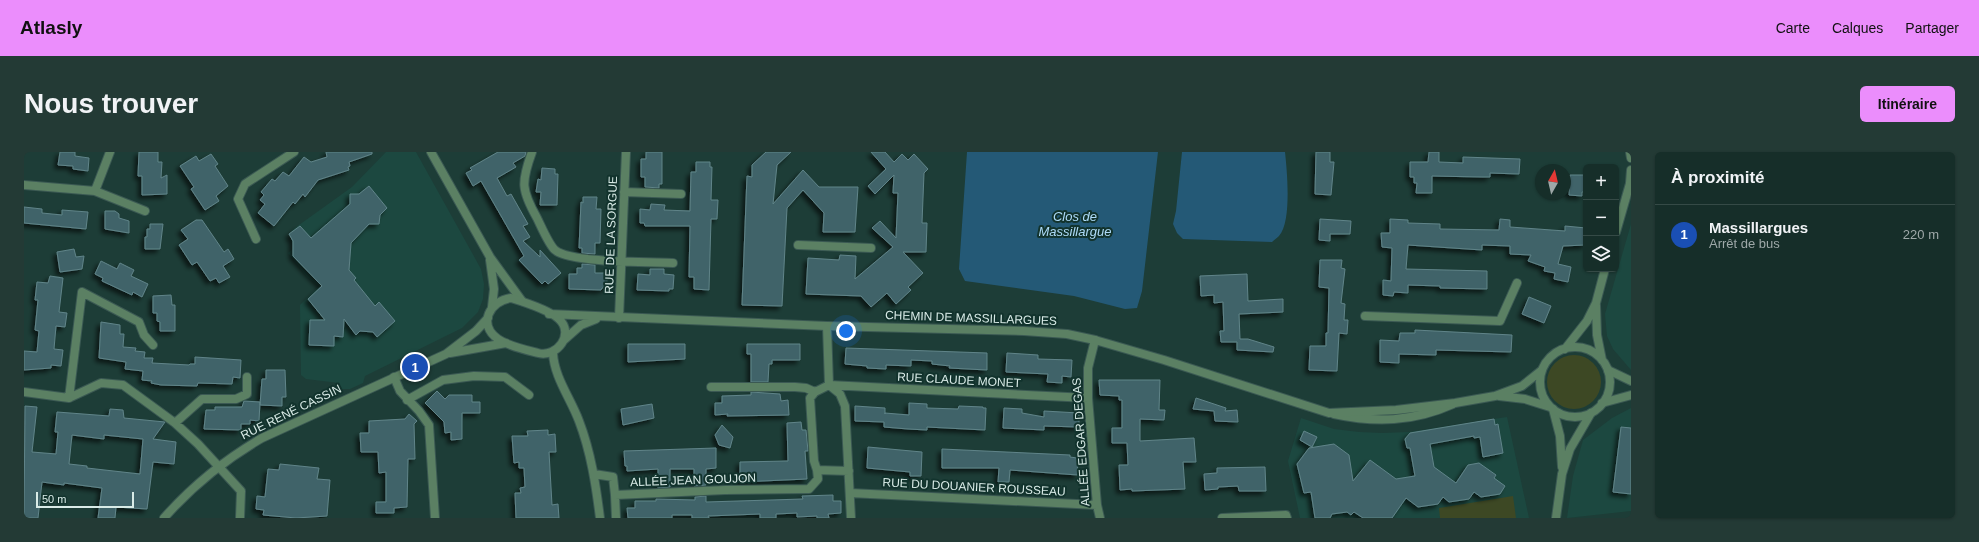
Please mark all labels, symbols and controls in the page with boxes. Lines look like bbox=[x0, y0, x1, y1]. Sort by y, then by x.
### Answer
text: Atlasly bbox=[20, 17, 82, 38]
text: Carte bbox=[1776, 20, 1810, 36]
text: Calques bbox=[1832, 20, 1883, 36]
text: Partager bbox=[1905, 20, 1959, 36]
button: Itinéraire bbox=[1860, 86, 1955, 122]
text: Nous trouver bbox=[24, 88, 198, 119]
north arrow bbox=[1535, 164, 1571, 200]
map controls bbox=[1583, 164, 1619, 272]
button: + bbox=[1583, 164, 1619, 200]
text: À proximité bbox=[1671, 168, 1765, 187]
street label: RUE DE LA SORGUE bbox=[602, 176, 620, 294]
button: − bbox=[1583, 200, 1619, 236]
water label: Clos de Massillargue bbox=[1039, 209, 1111, 239]
text: Massillargues bbox=[1709, 219, 1808, 236]
text: 1 bbox=[1680, 227, 1688, 242]
text: 220 m bbox=[1903, 227, 1939, 242]
button: layers bbox=[1583, 236, 1619, 272]
text: Arrêt de bus bbox=[1709, 236, 1780, 251]
street label: CHEMIN DE MASSILLARGUES bbox=[885, 308, 1057, 328]
your location bbox=[836, 321, 856, 341]
pin: 1 bbox=[402, 352, 428, 382]
street label: RUE CLAUDE MONET bbox=[897, 370, 1022, 390]
street label: ALLÉE EDGAR DEGAS bbox=[1069, 377, 1092, 507]
street label: RUE RENÉ CASSIN bbox=[238, 381, 344, 442]
street label: ALLÉE JEAN GOUJON bbox=[630, 470, 756, 489]
street label: RUE DU DOUANIER ROUSSEAU bbox=[882, 475, 1066, 499]
scale bar bbox=[36, 490, 134, 509]
text: 50 m bbox=[42, 493, 66, 505]

